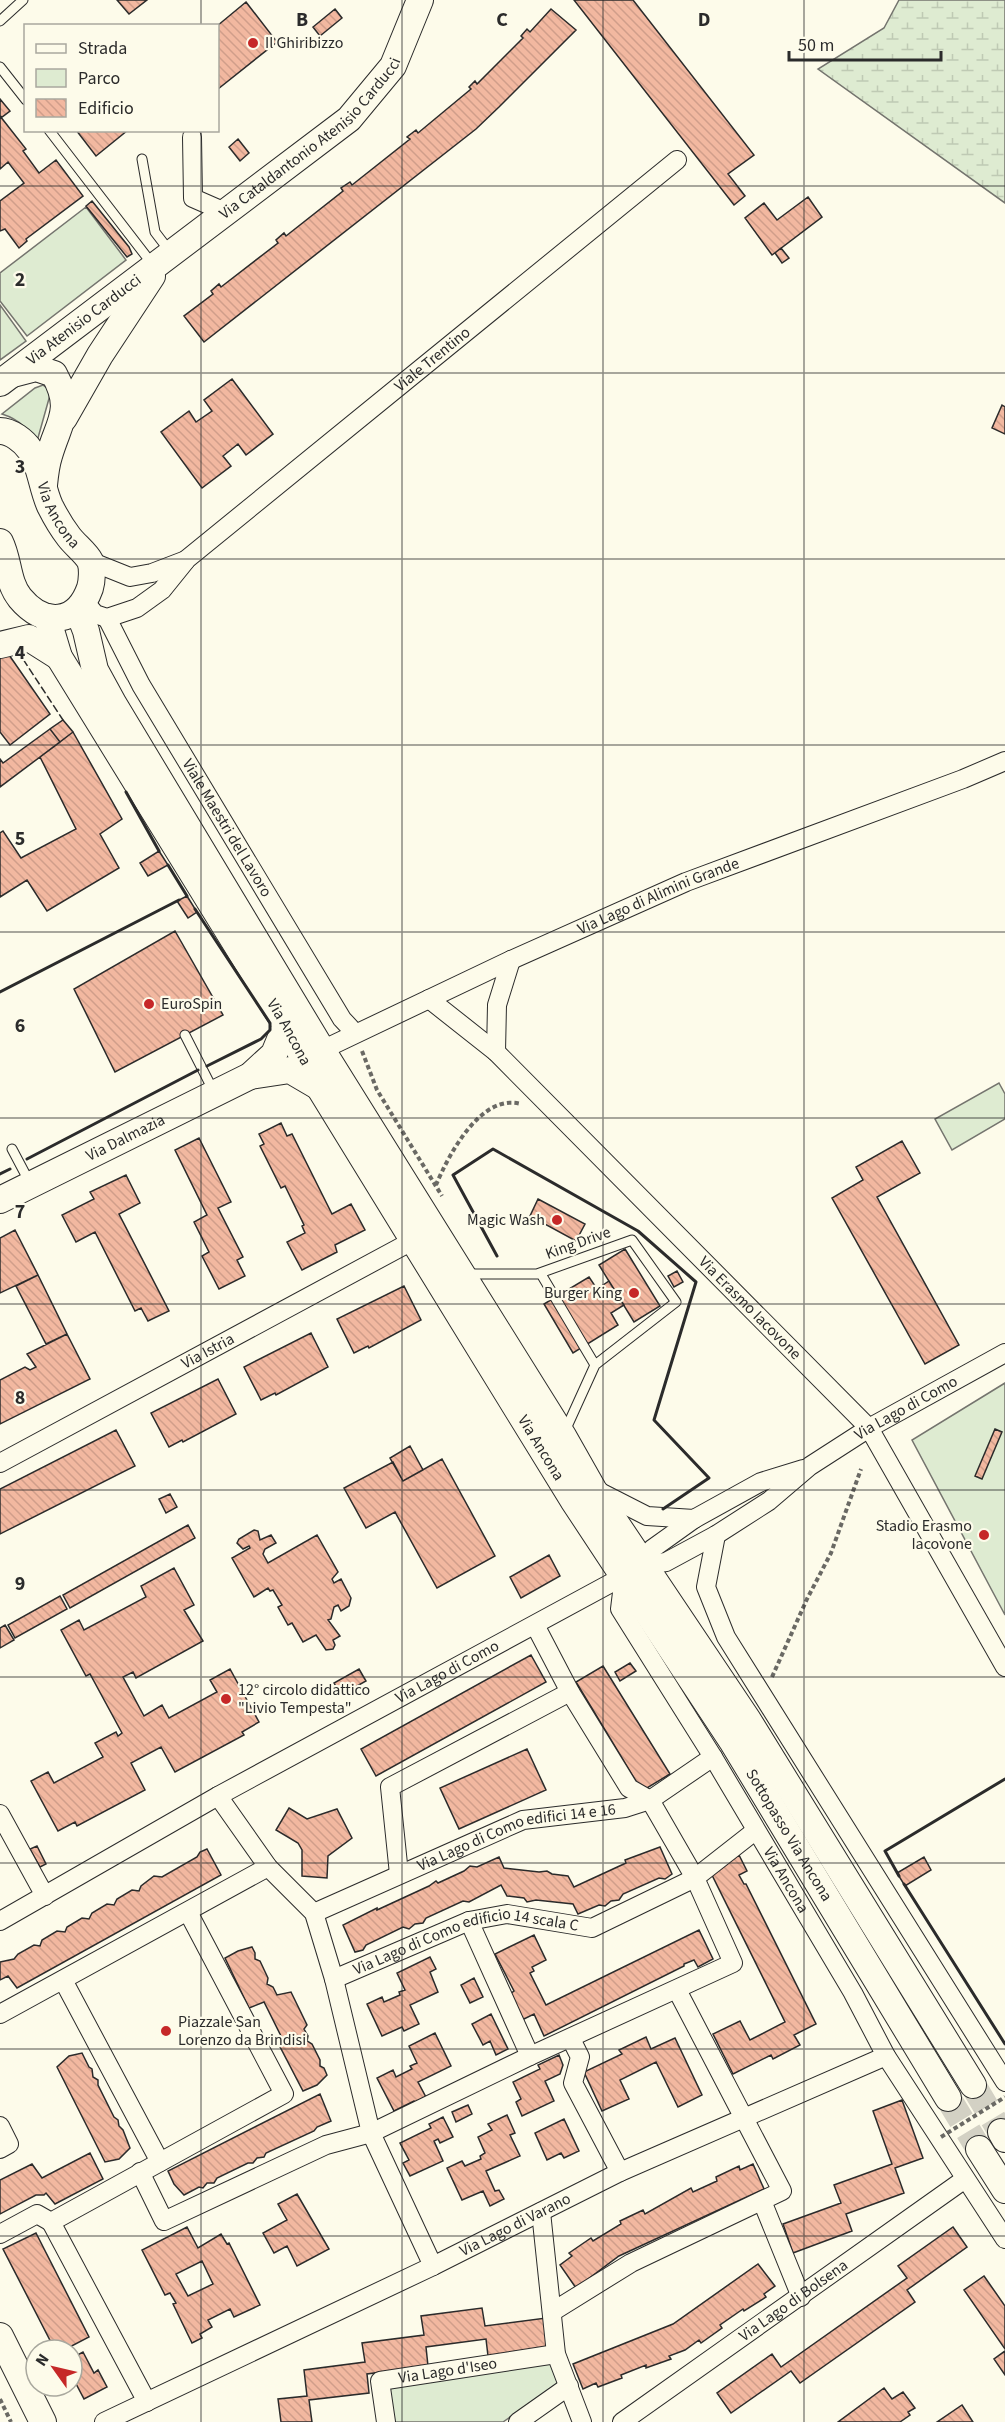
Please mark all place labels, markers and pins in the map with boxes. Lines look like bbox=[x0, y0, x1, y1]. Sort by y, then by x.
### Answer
place label: Il Ghiribizzo bbox=[265, 32, 343, 54]
marker: Il Ghiribizzo bbox=[246, 36, 260, 50]
place label: EuroSpin bbox=[161, 993, 222, 1015]
marker: EuroSpin bbox=[142, 997, 156, 1011]
place label: Magic Wash bbox=[467, 1209, 545, 1231]
marker: Magic Wash bbox=[550, 1213, 564, 1227]
place label: Burger King bbox=[544, 1282, 622, 1304]
marker: Burger King bbox=[627, 1286, 641, 1300]
place label: Stadio Erasmo Iacovone bbox=[876, 1515, 972, 1555]
marker: Stadio Erasmo Iacovone bbox=[977, 1528, 991, 1542]
place label: 12° circolo didattico "Livio Tempesta" bbox=[238, 1679, 370, 1719]
marker: 12° circolo didattico "Livio Tempesta" bbox=[219, 1692, 233, 1706]
place label: Piazzale San Lorenzo da Brindisi bbox=[178, 2011, 306, 2051]
marker: Piazzale San Lorenzo da Brindisi bbox=[159, 2024, 173, 2038]

